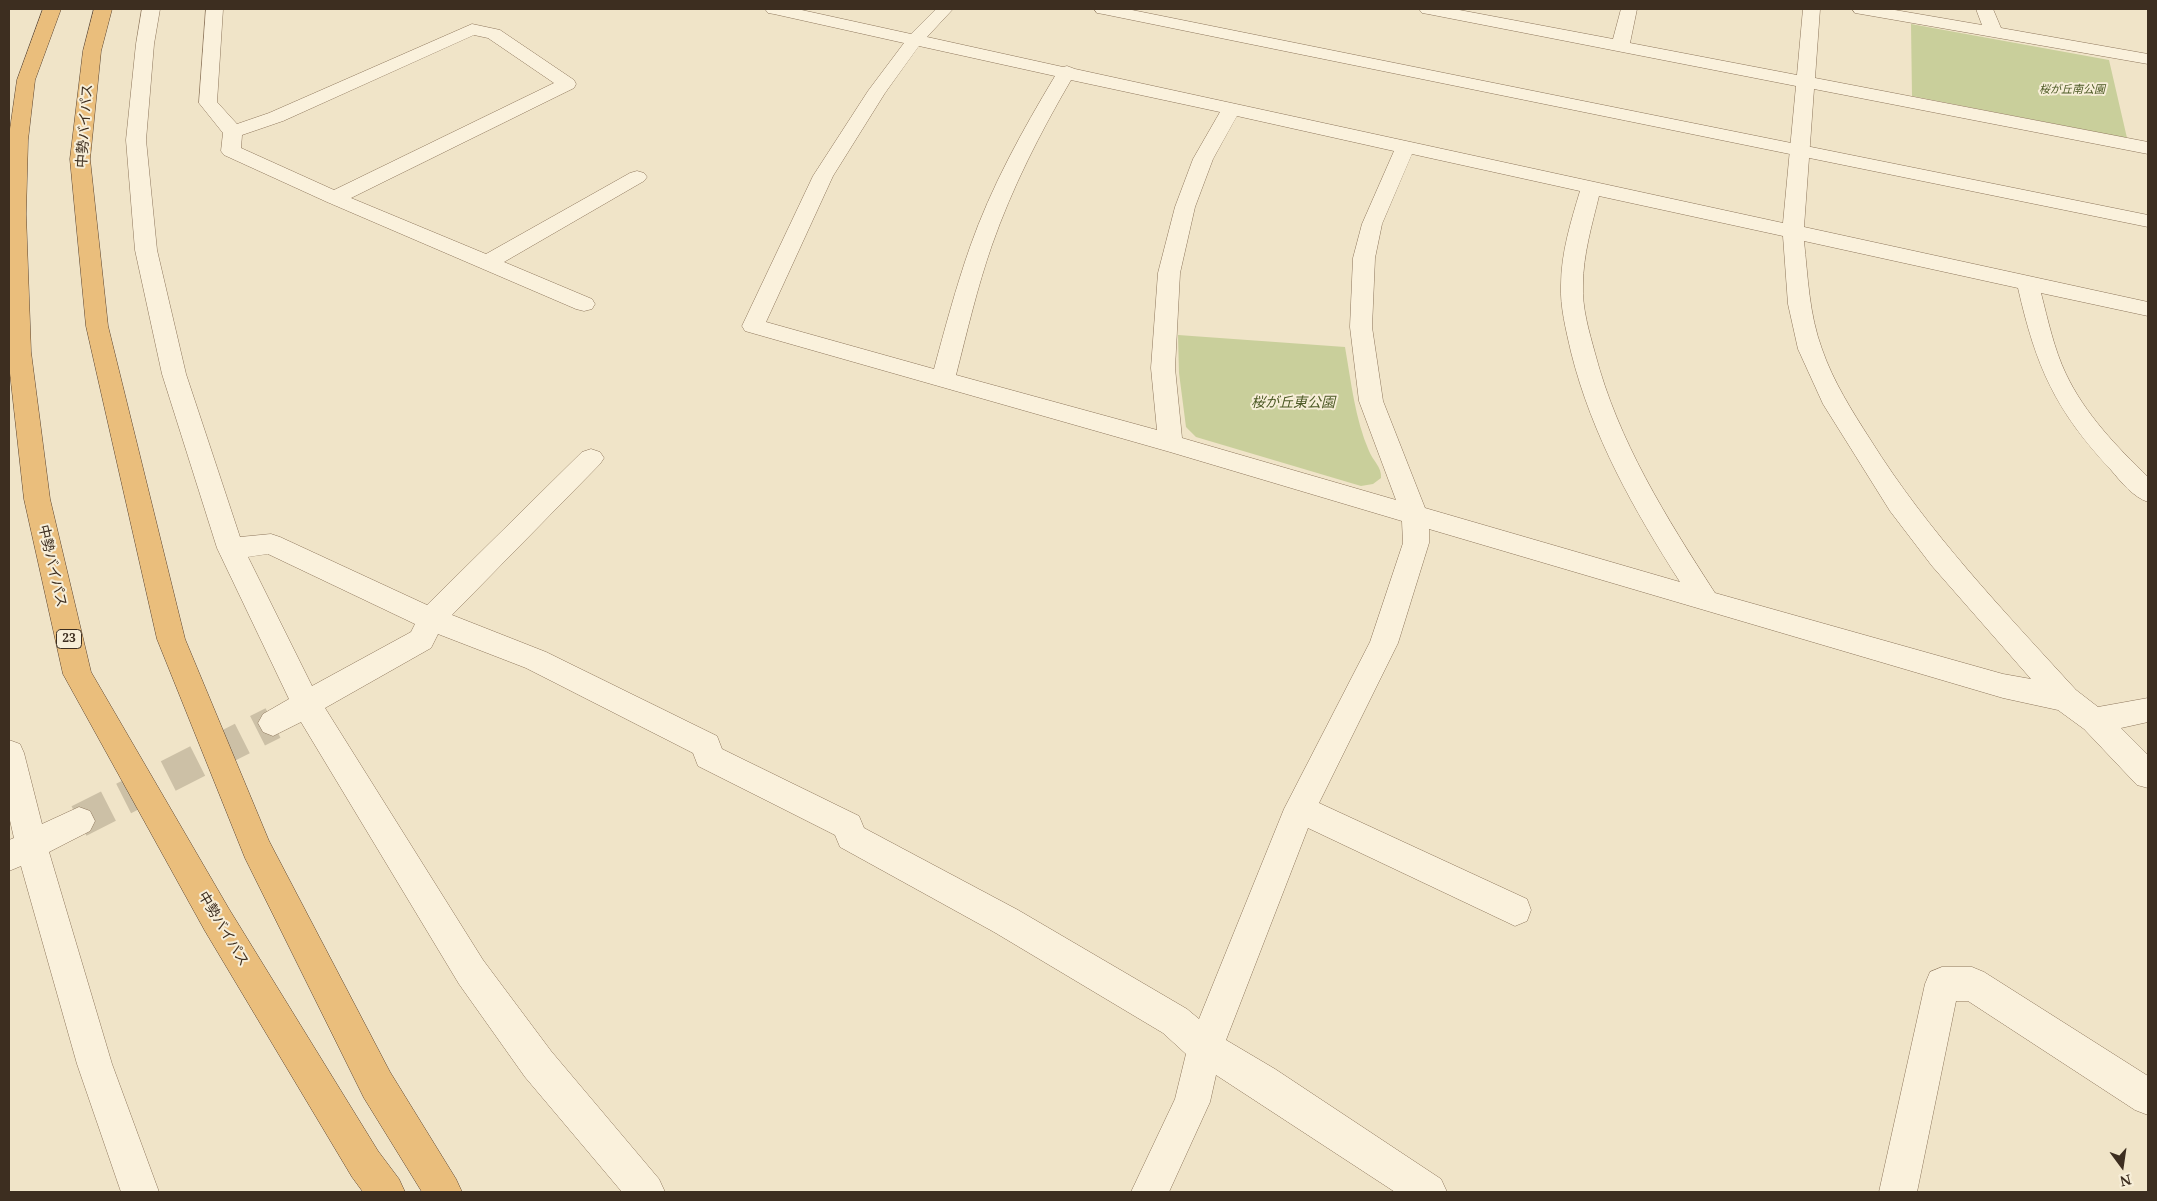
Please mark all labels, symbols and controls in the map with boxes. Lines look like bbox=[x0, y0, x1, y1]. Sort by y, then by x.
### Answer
park label: 桜が丘南公園 bbox=[2039, 83, 2105, 97]
street label: 中勢バイパス bbox=[74, 84, 96, 168]
park label: 桜が丘東公園 bbox=[1251, 395, 1335, 411]
street label: 中勢バイパス bbox=[34, 523, 70, 609]
road number: 23 bbox=[56, 630, 82, 648]
street label: 中勢バイパス bbox=[194, 889, 252, 969]
north arrow bbox=[2097, 1141, 2147, 1191]
text: N bbox=[2118, 1170, 2133, 1192]

